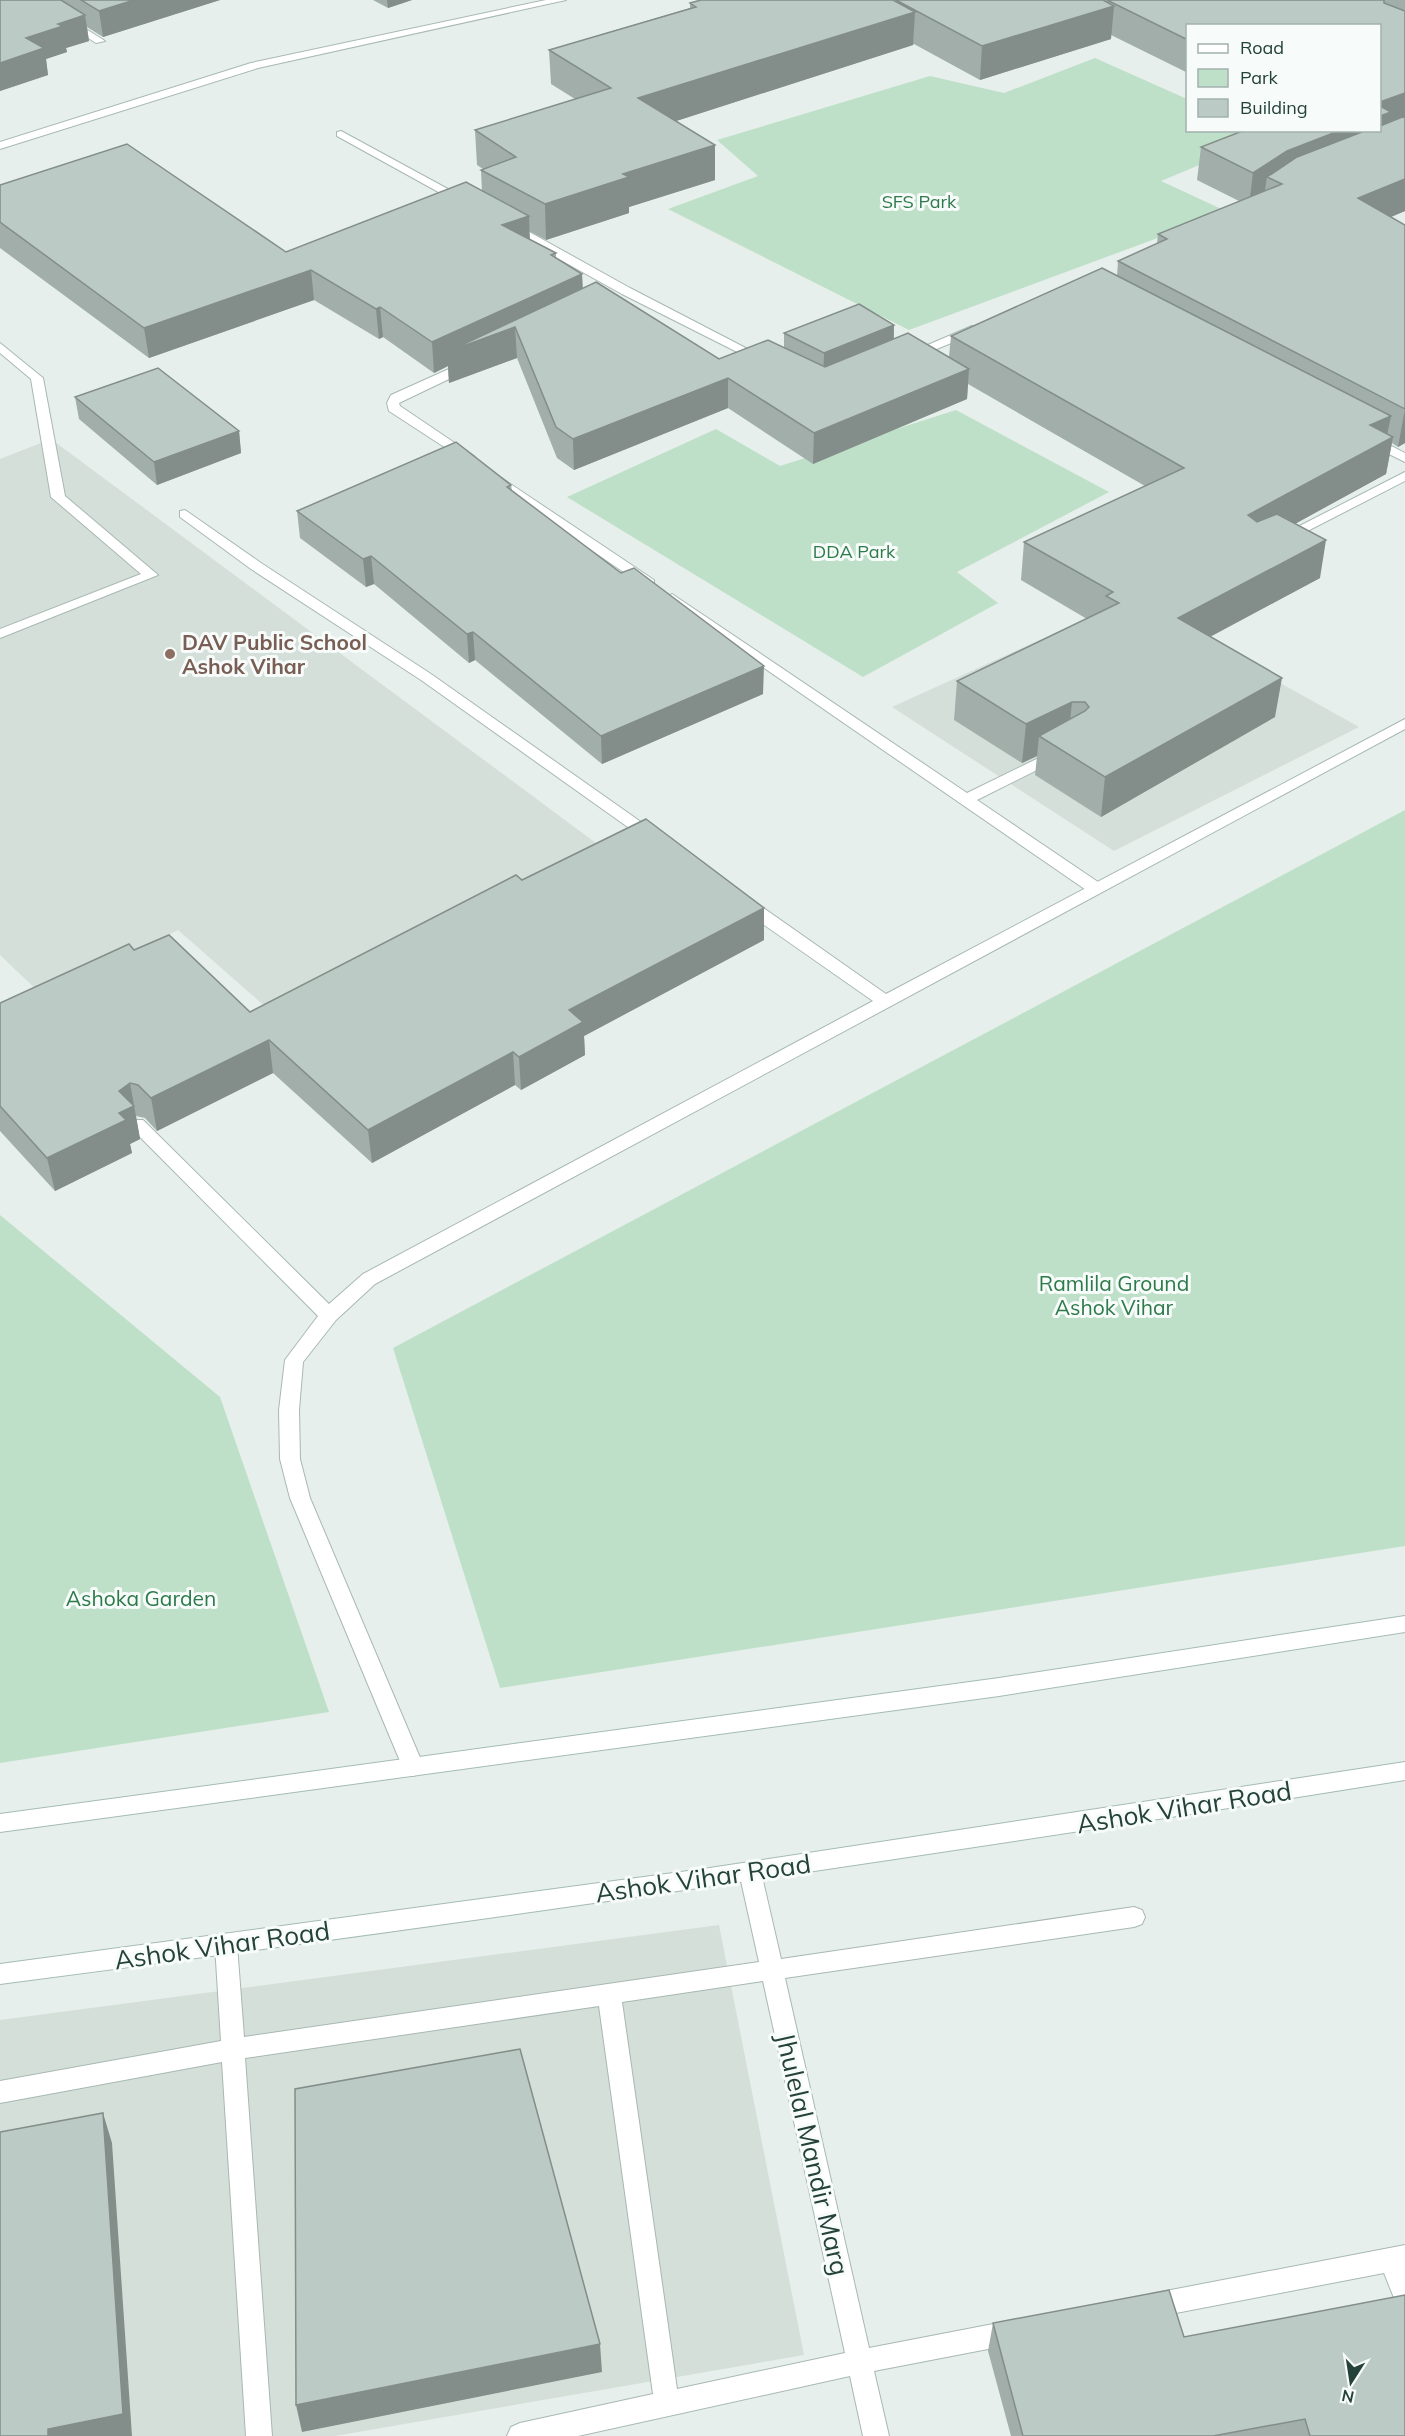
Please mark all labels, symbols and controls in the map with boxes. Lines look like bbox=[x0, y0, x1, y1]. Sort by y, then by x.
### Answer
legend bbox=[1186, 24, 1381, 132]
text: Road bbox=[1240, 36, 1284, 59]
text: Park bbox=[1240, 66, 1279, 89]
text: Building bbox=[1240, 96, 1308, 119]
park label: SFS Park bbox=[882, 190, 957, 213]
park label: DDA Park bbox=[813, 540, 896, 563]
place label: DAV Public School Ashok Vihar bbox=[182, 629, 367, 679]
marker: DAV Public School Ashok Vihar bbox=[163, 647, 177, 661]
park label: Ramlila Ground Ashok Vihar bbox=[1039, 1270, 1189, 1320]
park label: Ashoka Garden bbox=[66, 1585, 216, 1611]
street label: Ashok Vihar Road bbox=[1074, 1774, 1294, 1840]
street label: Ashok Vihar Road bbox=[593, 1847, 813, 1909]
street label: Ashok Vihar Road bbox=[112, 1914, 332, 1976]
street label: Jhulelal Mandir Marg bbox=[769, 2030, 857, 2278]
north arrow bbox=[1321, 2352, 1381, 2412]
text: N bbox=[1340, 2386, 1356, 2408]

